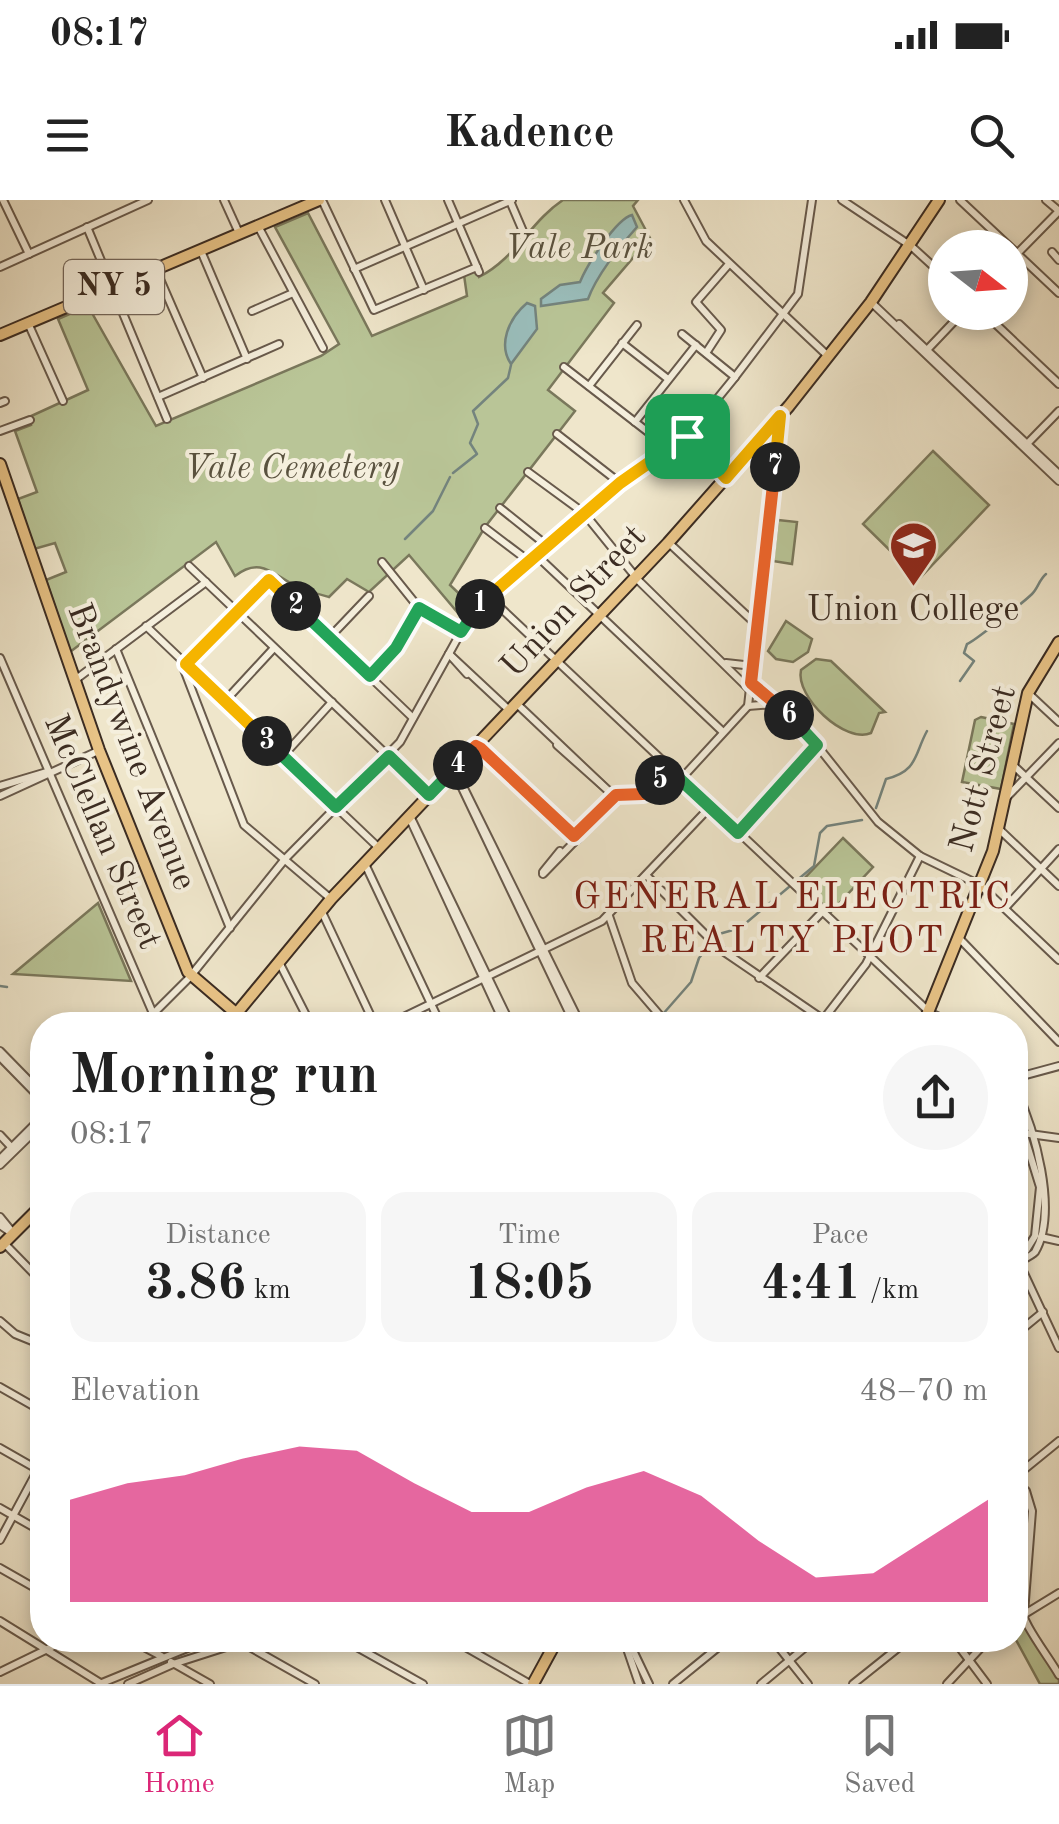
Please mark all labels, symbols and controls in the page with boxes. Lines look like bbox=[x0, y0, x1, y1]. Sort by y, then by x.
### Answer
text: 08:17 bbox=[50, 16, 149, 54]
icon: menu bbox=[40, 108, 95, 163]
icon: search bbox=[964, 108, 1019, 163]
text: Kadence bbox=[444, 112, 615, 157]
north arrow bbox=[928, 230, 1028, 330]
map controls bbox=[928, 230, 1028, 330]
park label: Vale Park bbox=[505, 231, 653, 266]
road number: NY 5 bbox=[64, 260, 164, 314]
pin bbox=[645, 394, 730, 479]
icon: arrive bbox=[660, 409, 715, 464]
pin: 7 bbox=[750, 442, 800, 492]
park label: Vale Cemetery bbox=[184, 451, 400, 486]
text: 7 bbox=[767, 453, 783, 481]
street label: Union Street bbox=[495, 519, 653, 685]
school or university icon: Union College bbox=[887, 520, 939, 588]
pin: 1 bbox=[455, 579, 505, 629]
pin: 2 bbox=[271, 581, 321, 631]
text: 1 bbox=[472, 590, 488, 618]
text: 2 bbox=[288, 592, 304, 620]
place label: Union College bbox=[807, 593, 1019, 628]
street label: Brandywine Avenue bbox=[60, 599, 202, 895]
street label: Nott Street bbox=[945, 682, 1023, 856]
pin: 6 bbox=[764, 690, 814, 740]
text: 6 bbox=[781, 701, 797, 729]
street label: McClellan Street bbox=[37, 710, 167, 954]
pin: 3 bbox=[242, 716, 292, 766]
text: 3 bbox=[259, 727, 275, 755]
pin: 4 bbox=[433, 740, 483, 790]
text: 4 bbox=[450, 751, 466, 779]
pin: 5 bbox=[635, 755, 685, 805]
text: 5 bbox=[652, 766, 668, 794]
district label: GENERAL ELECTRIC REALTY PLOT bbox=[573, 879, 1013, 961]
button: share bbox=[883, 1045, 988, 1150]
text: Morning run bbox=[70, 1050, 379, 1105]
text: 08:17 bbox=[70, 1119, 153, 1151]
text: Distance bbox=[165, 1222, 271, 1250]
text: Time bbox=[498, 1222, 560, 1250]
text: Pace bbox=[812, 1222, 868, 1250]
text: 3.86 bbox=[145, 1260, 246, 1310]
text: 18:05 bbox=[464, 1260, 594, 1310]
text: 4:41 bbox=[761, 1260, 862, 1310]
text: km bbox=[246, 1277, 291, 1305]
text: /km bbox=[862, 1277, 919, 1305]
text: Elevation bbox=[70, 1376, 200, 1408]
text: 48–70 m bbox=[860, 1376, 988, 1408]
tab: Home bbox=[144, 1708, 215, 1803]
tab: Map bbox=[502, 1708, 557, 1803]
tab: Saved bbox=[844, 1708, 915, 1803]

